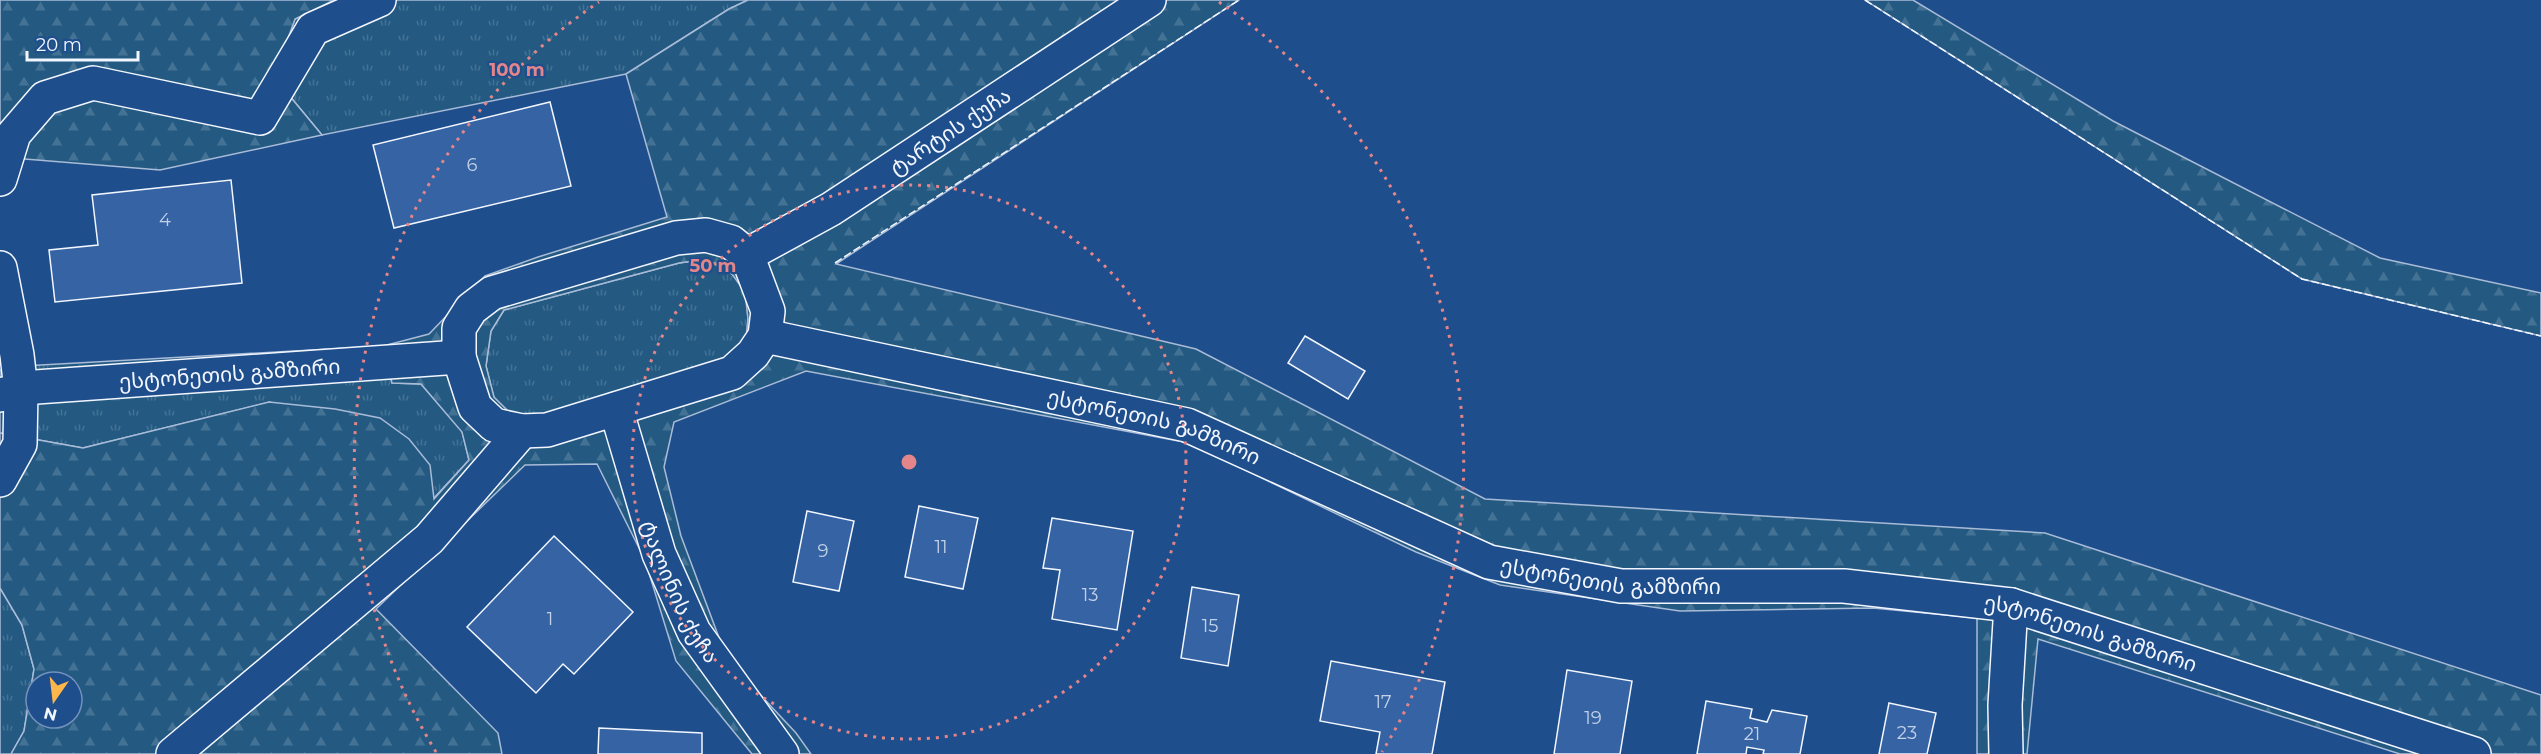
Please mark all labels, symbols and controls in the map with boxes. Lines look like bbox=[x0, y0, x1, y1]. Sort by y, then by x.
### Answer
scale bar bbox=[27, 24, 138, 62]
text: 20 m bbox=[36, 34, 82, 56]
text: 100 m bbox=[489, 59, 545, 81]
street label: ტარტის ქუჩა bbox=[884, 82, 1015, 180]
house number: 6 bbox=[467, 154, 478, 176]
house number: 4 bbox=[159, 209, 171, 231]
text: 50 m bbox=[690, 255, 736, 277]
street label: ესტონეთის გამზირი bbox=[118, 353, 341, 394]
street label: ესტონეთის გამზირი bbox=[1045, 383, 1265, 469]
centre of rings bbox=[899, 452, 919, 472]
street label: ტალინის ქუჩა bbox=[637, 517, 724, 667]
house number: 11 bbox=[935, 536, 948, 558]
house number: 9 bbox=[818, 540, 829, 562]
street label: ესტონეთის გამზირი bbox=[1499, 552, 1721, 599]
house number: 13 bbox=[1082, 584, 1098, 606]
street label: ესტონეთის გამზირი bbox=[1983, 590, 2200, 677]
house number: 1 bbox=[547, 608, 553, 630]
house number: 15 bbox=[1202, 615, 1218, 637]
north arrow bbox=[24, 670, 84, 730]
house number: 17 bbox=[1374, 691, 1392, 713]
text: N bbox=[42, 703, 59, 725]
house number: 19 bbox=[1584, 707, 1602, 729]
house number: 23 bbox=[1897, 722, 1917, 744]
house number: 21 bbox=[1744, 723, 1760, 745]

